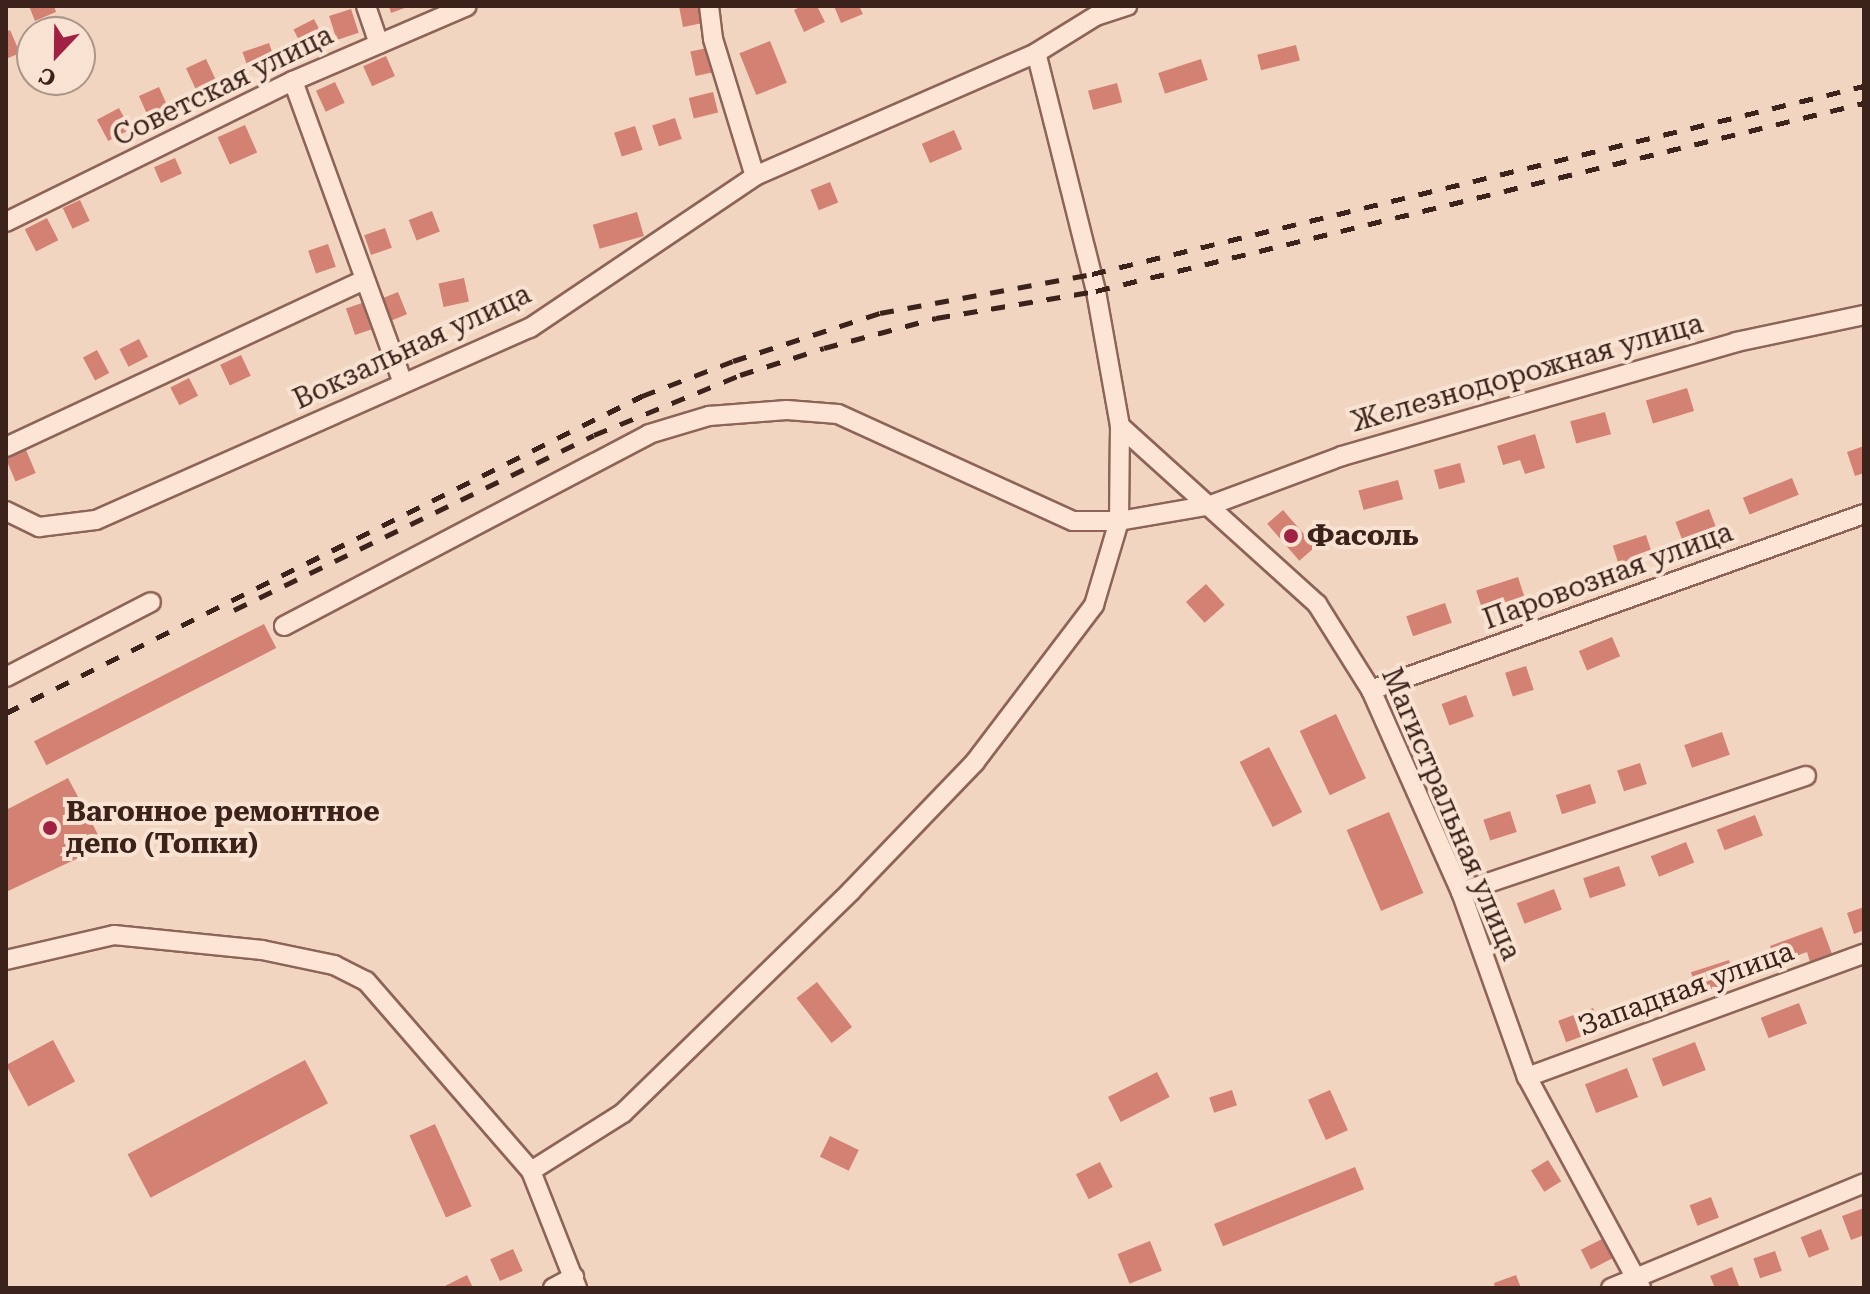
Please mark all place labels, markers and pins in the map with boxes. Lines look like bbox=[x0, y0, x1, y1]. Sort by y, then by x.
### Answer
place label: Фасоль bbox=[1307, 519, 1418, 553]
marker: Фасоль bbox=[1282, 527, 1300, 545]
place label: Вагонное ремонтное депо (Топки) bbox=[66, 795, 380, 861]
marker: Вагонное ремонтное депо (Топки) bbox=[41, 819, 59, 837]

